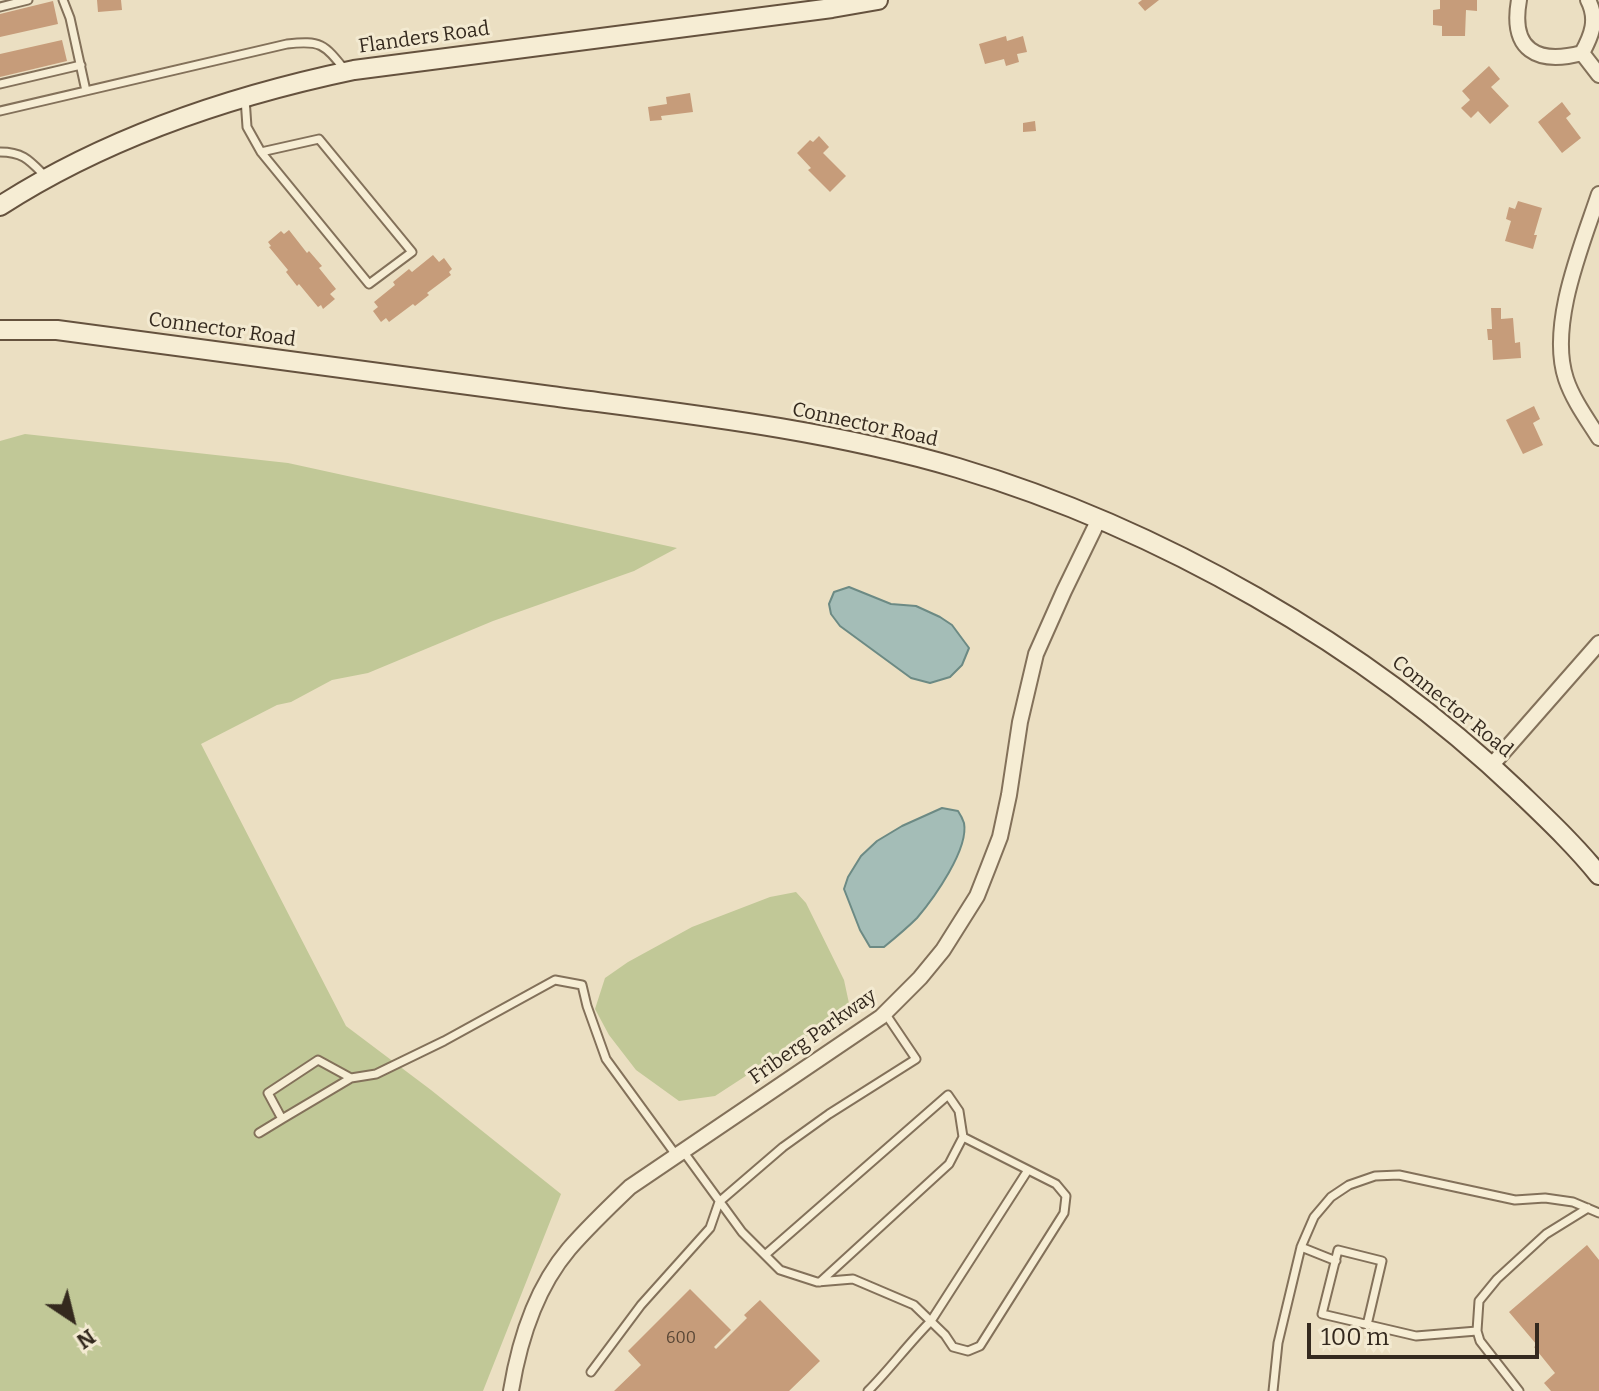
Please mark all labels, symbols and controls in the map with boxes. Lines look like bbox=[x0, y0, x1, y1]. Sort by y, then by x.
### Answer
street label: Flanders Road bbox=[357, 17, 491, 59]
street label: Connector Road bbox=[147, 308, 297, 352]
street label: Connector Road bbox=[790, 398, 940, 452]
street label: Connector Road bbox=[1387, 651, 1517, 763]
street label: Friberg Parkway bbox=[745, 984, 881, 1090]
north arrow bbox=[32, 1279, 112, 1359]
scale bar bbox=[1311, 1307, 1543, 1357]
text: N bbox=[71, 1323, 101, 1355]
text: 100 m bbox=[1321, 1323, 1389, 1351]
house number: 600 bbox=[666, 1329, 696, 1349]

